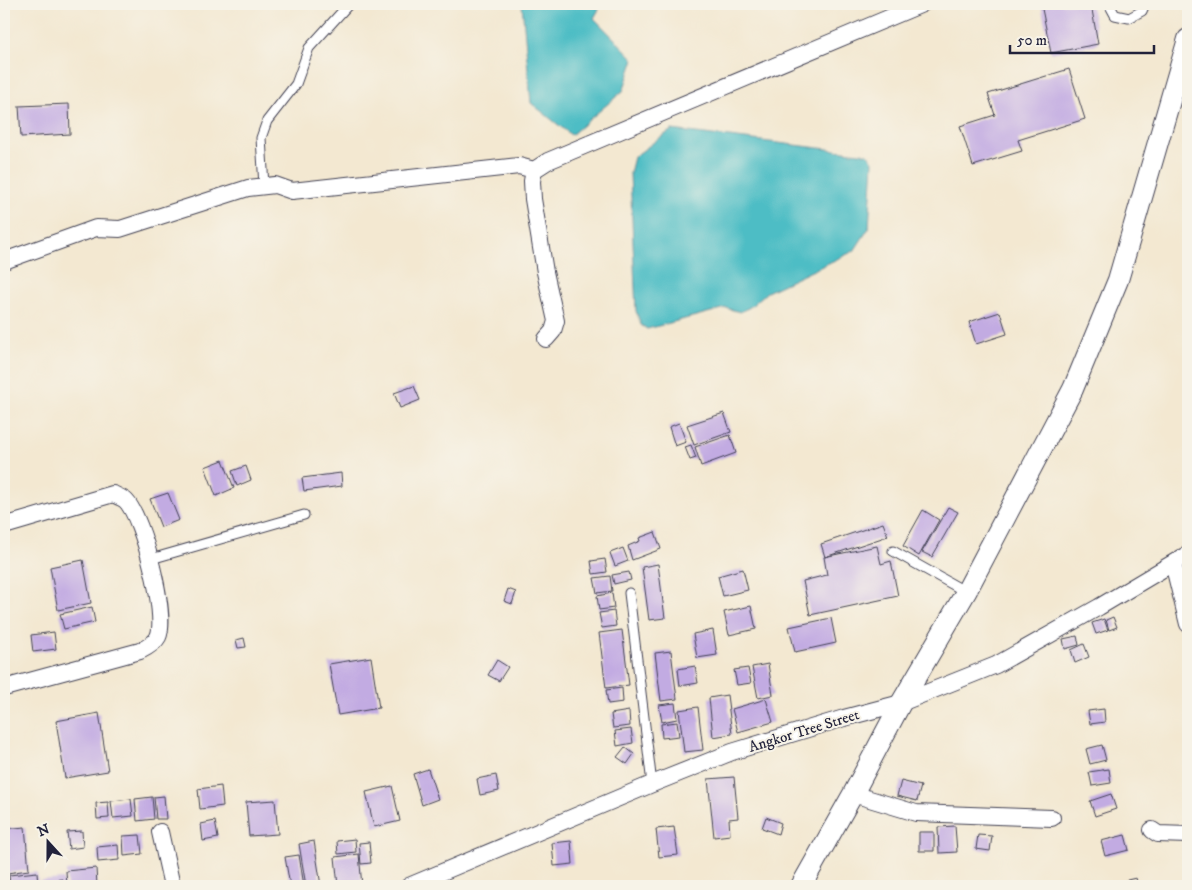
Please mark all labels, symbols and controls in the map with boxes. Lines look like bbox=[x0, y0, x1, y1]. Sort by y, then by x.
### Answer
scale bar bbox=[1010, 22, 1153, 54]
text: 50 m bbox=[1017, 31, 1047, 50]
street label: Angkor Tree Street bbox=[746, 705, 862, 757]
north arrow bbox=[22, 818, 72, 868]
text: N bbox=[35, 820, 53, 841]

